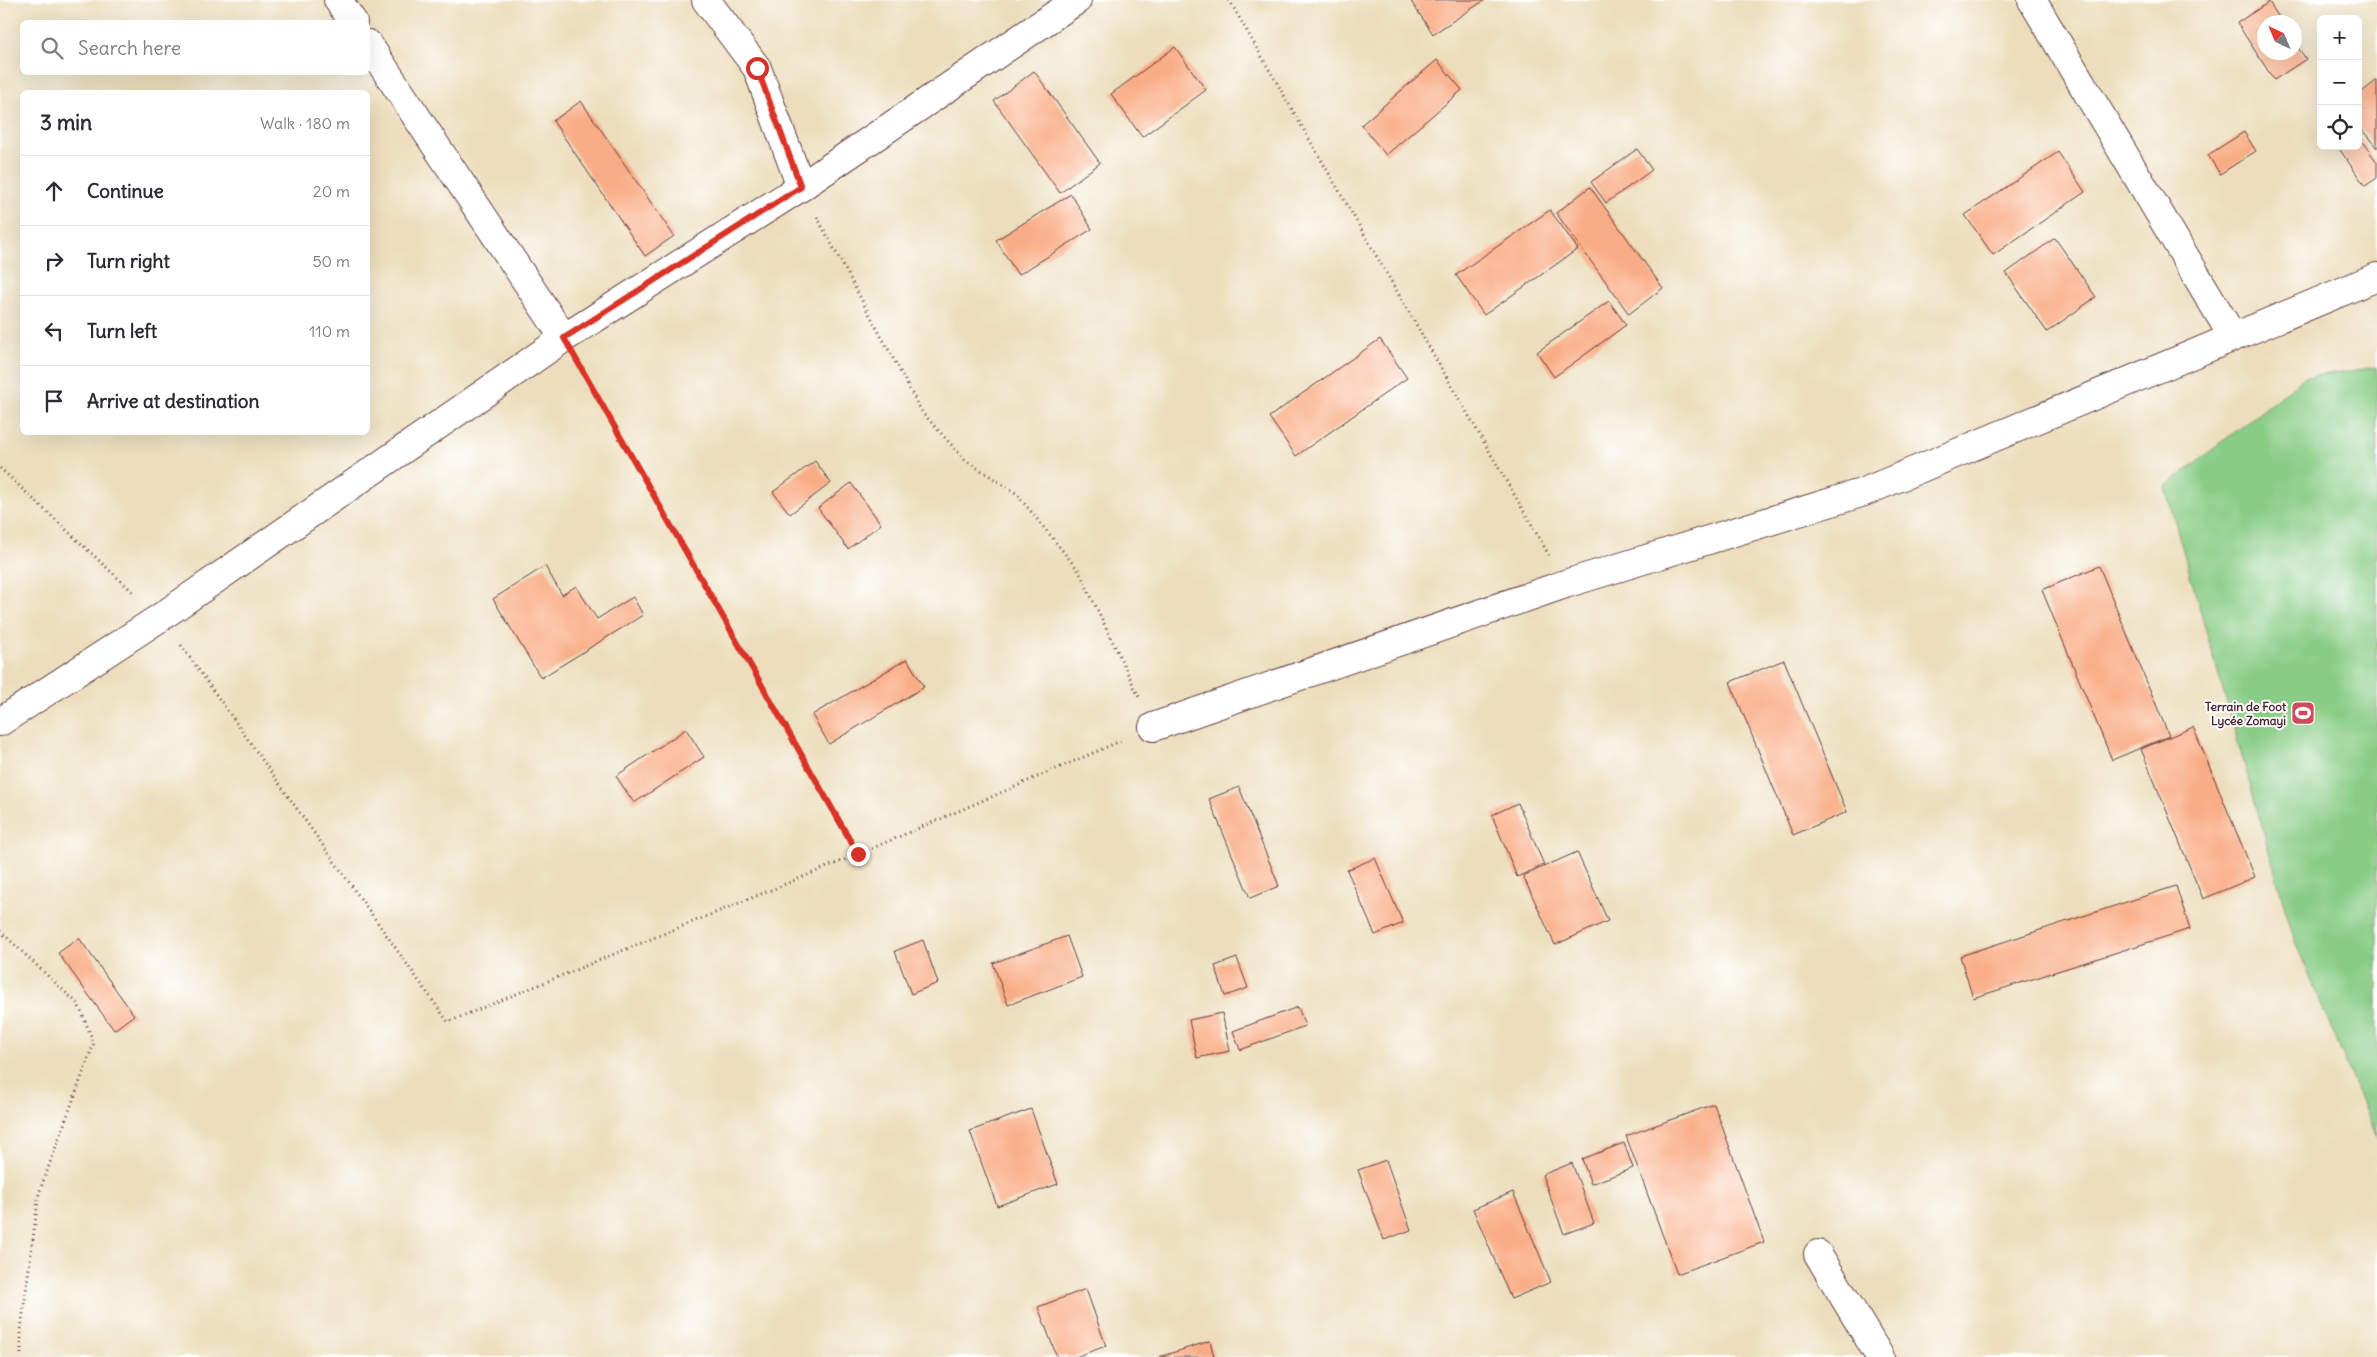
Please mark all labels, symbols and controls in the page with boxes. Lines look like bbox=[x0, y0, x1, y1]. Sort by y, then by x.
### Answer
north arrow bbox=[2257, 15, 2302, 60]
map controls bbox=[2317, 15, 2362, 150]
button: + bbox=[2317, 15, 2362, 60]
search box bbox=[20, 20, 370, 75]
icon: search bbox=[38, 34, 66, 62]
text: Search here bbox=[78, 36, 181, 60]
route start bbox=[746, 57, 769, 80]
button: − bbox=[2317, 60, 2362, 105]
button: locate bbox=[2317, 105, 2362, 150]
text: 3 min bbox=[40, 109, 92, 136]
text: Walk · 180 m bbox=[260, 113, 350, 133]
icon: ahead bbox=[40, 177, 68, 205]
text: Continue bbox=[87, 179, 164, 203]
text: 20 m bbox=[313, 181, 350, 201]
icon: right bbox=[40, 247, 68, 275]
text: Turn right bbox=[87, 249, 170, 273]
text: 50 m bbox=[312, 251, 350, 271]
icon: left bbox=[40, 317, 68, 345]
text: Turn left bbox=[87, 319, 157, 343]
text: 110 m bbox=[309, 321, 350, 341]
icon: arrive bbox=[40, 387, 68, 415]
text: Arrive at destination bbox=[87, 389, 260, 413]
place label: Terrain de Foot Lycée Zomayi bbox=[2205, 699, 2287, 729]
sports icon: Terrain de Foot Lycée Zomayi bbox=[2290, 700, 2316, 726]
route end bbox=[847, 843, 870, 866]

